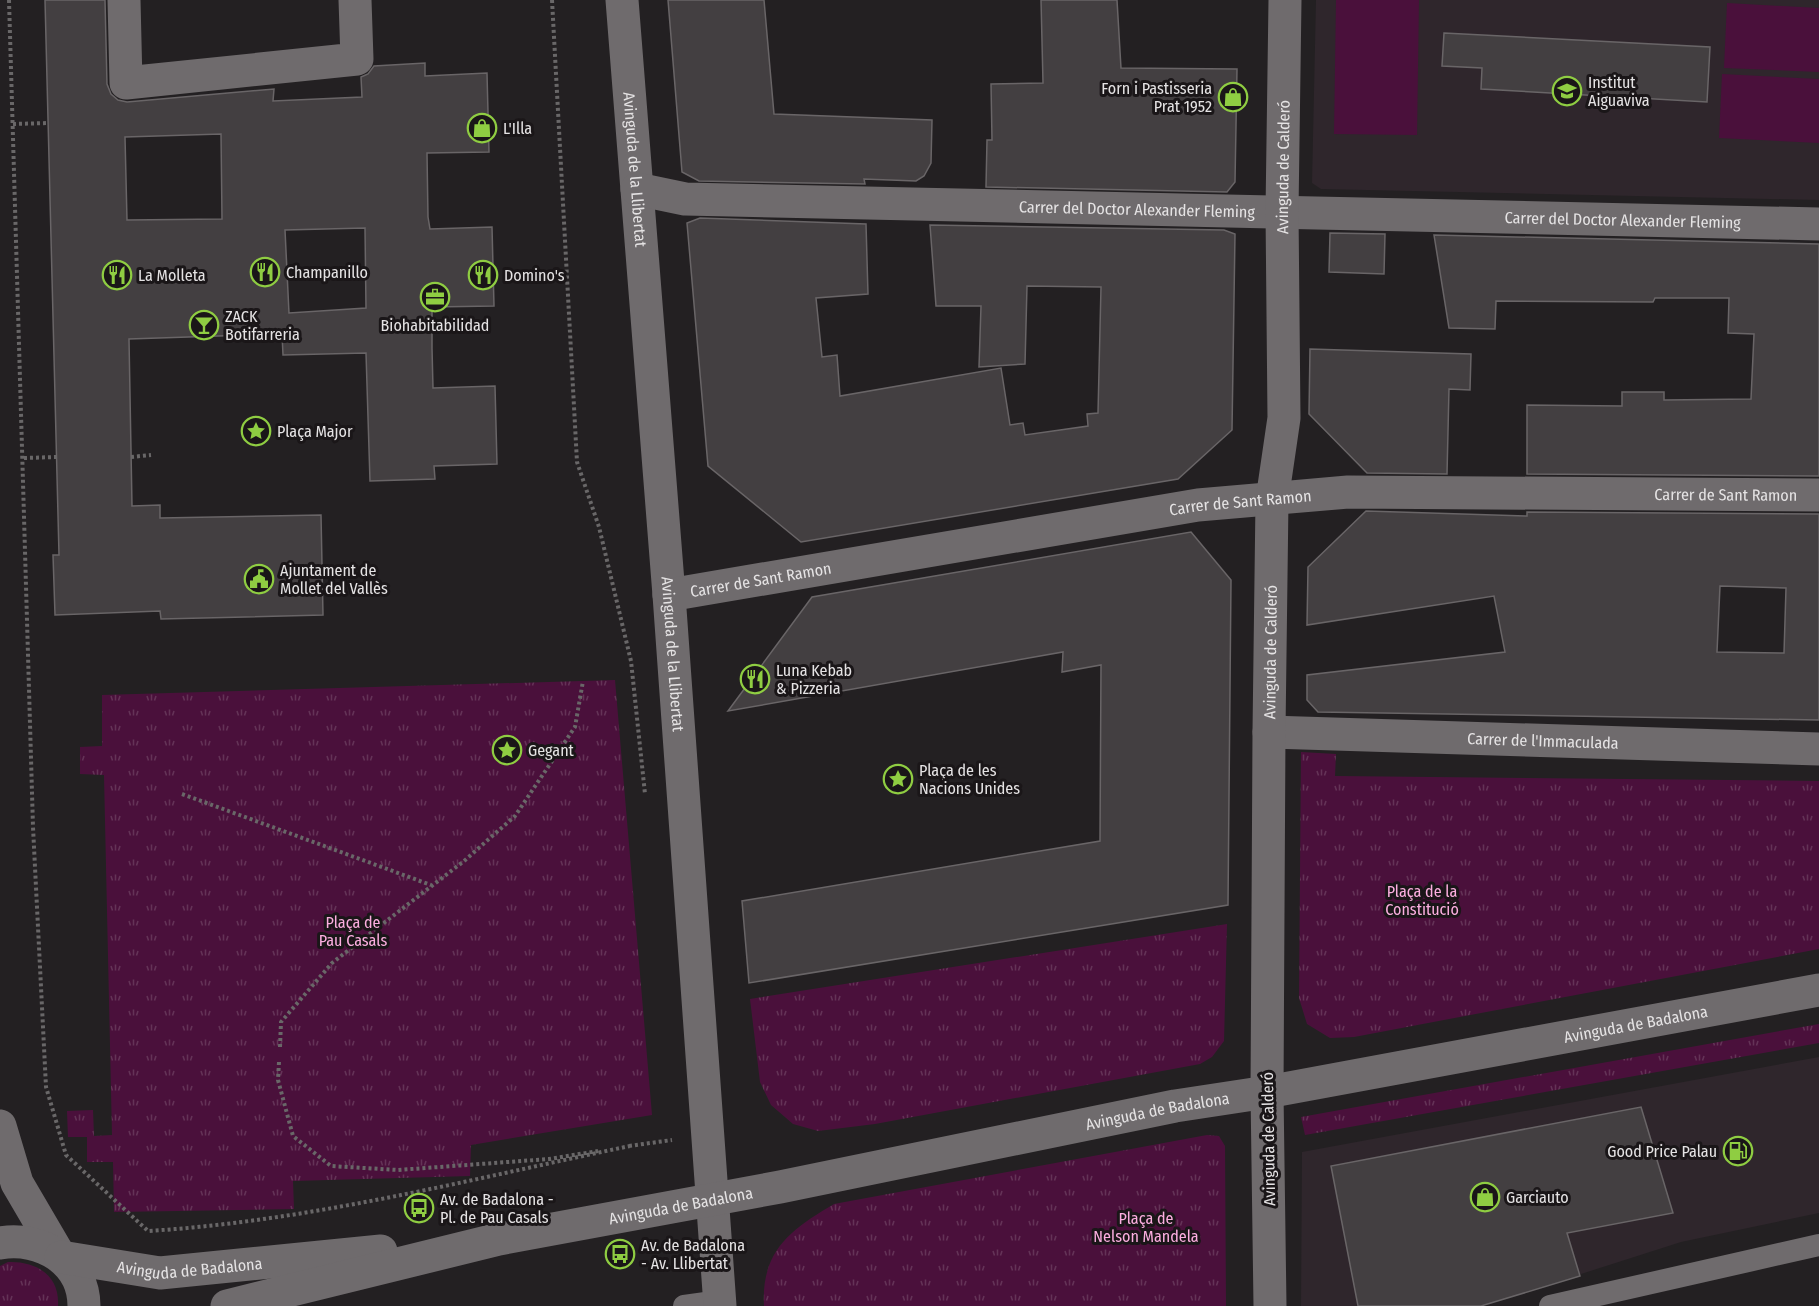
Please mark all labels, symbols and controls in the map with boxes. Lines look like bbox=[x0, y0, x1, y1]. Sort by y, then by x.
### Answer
place label: Institut Aiguaviva bbox=[1588, 73, 1650, 110]
school or university icon: Institut Aiguaviva bbox=[1551, 75, 1583, 107]
place label: Forn i Pastisseria Prat 1952 bbox=[1101, 79, 1212, 116]
shop icon: Forn i Pastisseria Prat 1952 bbox=[1217, 81, 1249, 113]
street label: Avinguda de la Llibertat bbox=[619, 91, 651, 248]
street label: Avinguda de Calderó bbox=[1273, 100, 1294, 234]
shop icon: L'Illa bbox=[466, 112, 498, 144]
place label: L'Illa bbox=[503, 119, 532, 138]
street label: Carrer del Doctor Alexander Fleming bbox=[1019, 197, 1256, 222]
street label: Carrer del Doctor Alexander Fleming bbox=[1504, 208, 1741, 232]
restaurant icon: Champanillo bbox=[249, 256, 281, 288]
restaurant icon: La Molleta bbox=[101, 259, 133, 291]
restaurant icon: Domino's bbox=[467, 259, 499, 291]
place label: Champanillo bbox=[286, 263, 368, 282]
place label: La Molleta bbox=[138, 266, 206, 285]
place label: Domino's bbox=[504, 266, 565, 285]
office icon: Biohabitabilidad bbox=[419, 281, 451, 313]
place label: ZACK Botifarreria bbox=[225, 307, 300, 344]
bar icon: ZACK Botifarreria bbox=[188, 309, 220, 341]
place label: Biohabitabilidad bbox=[381, 316, 489, 335]
place icon: Plaça Major bbox=[240, 415, 272, 447]
place label: Plaça Major bbox=[277, 422, 353, 441]
street label: Carrer de Sant Ramon bbox=[1654, 485, 1797, 505]
street label: Carrer de Sant Ramon bbox=[1168, 486, 1312, 520]
street label: Carrer de Sant Ramon bbox=[689, 559, 833, 601]
place label: Ajuntament de Mollet del Vallès bbox=[280, 561, 388, 598]
public building icon: Ajuntament de Mollet del Vallès bbox=[243, 563, 275, 595]
street label: Avinguda de la Llibertat bbox=[658, 576, 688, 733]
street label: Avinguda de Calderó bbox=[1260, 585, 1281, 719]
place label: Luna Kebab & Pizzeria bbox=[776, 661, 852, 698]
restaurant icon: Luna Kebab & Pizzeria bbox=[739, 663, 771, 695]
street label: Carrer de l'Immaculada bbox=[1467, 729, 1619, 753]
place icon: Gegant bbox=[491, 734, 523, 766]
place label: Gegant bbox=[528, 741, 575, 760]
place label: Plaça de les Nacions Unides bbox=[919, 761, 1020, 798]
place icon: Plaça de les Nacions Unides bbox=[882, 763, 914, 795]
park label: Plaça de la Constitució bbox=[1385, 882, 1459, 919]
park label: Plaça de Pau Casals bbox=[319, 913, 387, 950]
street label: Avinguda de Badalona bbox=[1562, 1002, 1709, 1047]
street label: Avinguda de Calderó bbox=[1258, 1072, 1279, 1206]
street label: Avinguda de Badalona bbox=[1084, 1089, 1231, 1134]
fuel station icon: Good Price Palau bbox=[1722, 1135, 1754, 1167]
place label: Good Price Palau bbox=[1607, 1142, 1717, 1161]
shop icon: Garciauto bbox=[1469, 1181, 1501, 1213]
street label: Avinguda de Badalona bbox=[607, 1183, 755, 1228]
place label: Garciauto bbox=[1506, 1188, 1569, 1207]
place label: Av. de Badalona - Pl. de Pau Casals bbox=[440, 1190, 554, 1227]
bus stop icon: Av. de Badalona - Pl. de Pau Casals bbox=[403, 1192, 435, 1224]
park label: Plaça de Nelson Mandela bbox=[1093, 1209, 1199, 1246]
place label: Av. de Badalona - Av. Llibertat bbox=[641, 1236, 745, 1273]
bus stop icon: Av. de Badalona - Av. Llibertat bbox=[604, 1238, 636, 1270]
street label: Avinguda de Badalona bbox=[116, 1254, 263, 1283]

